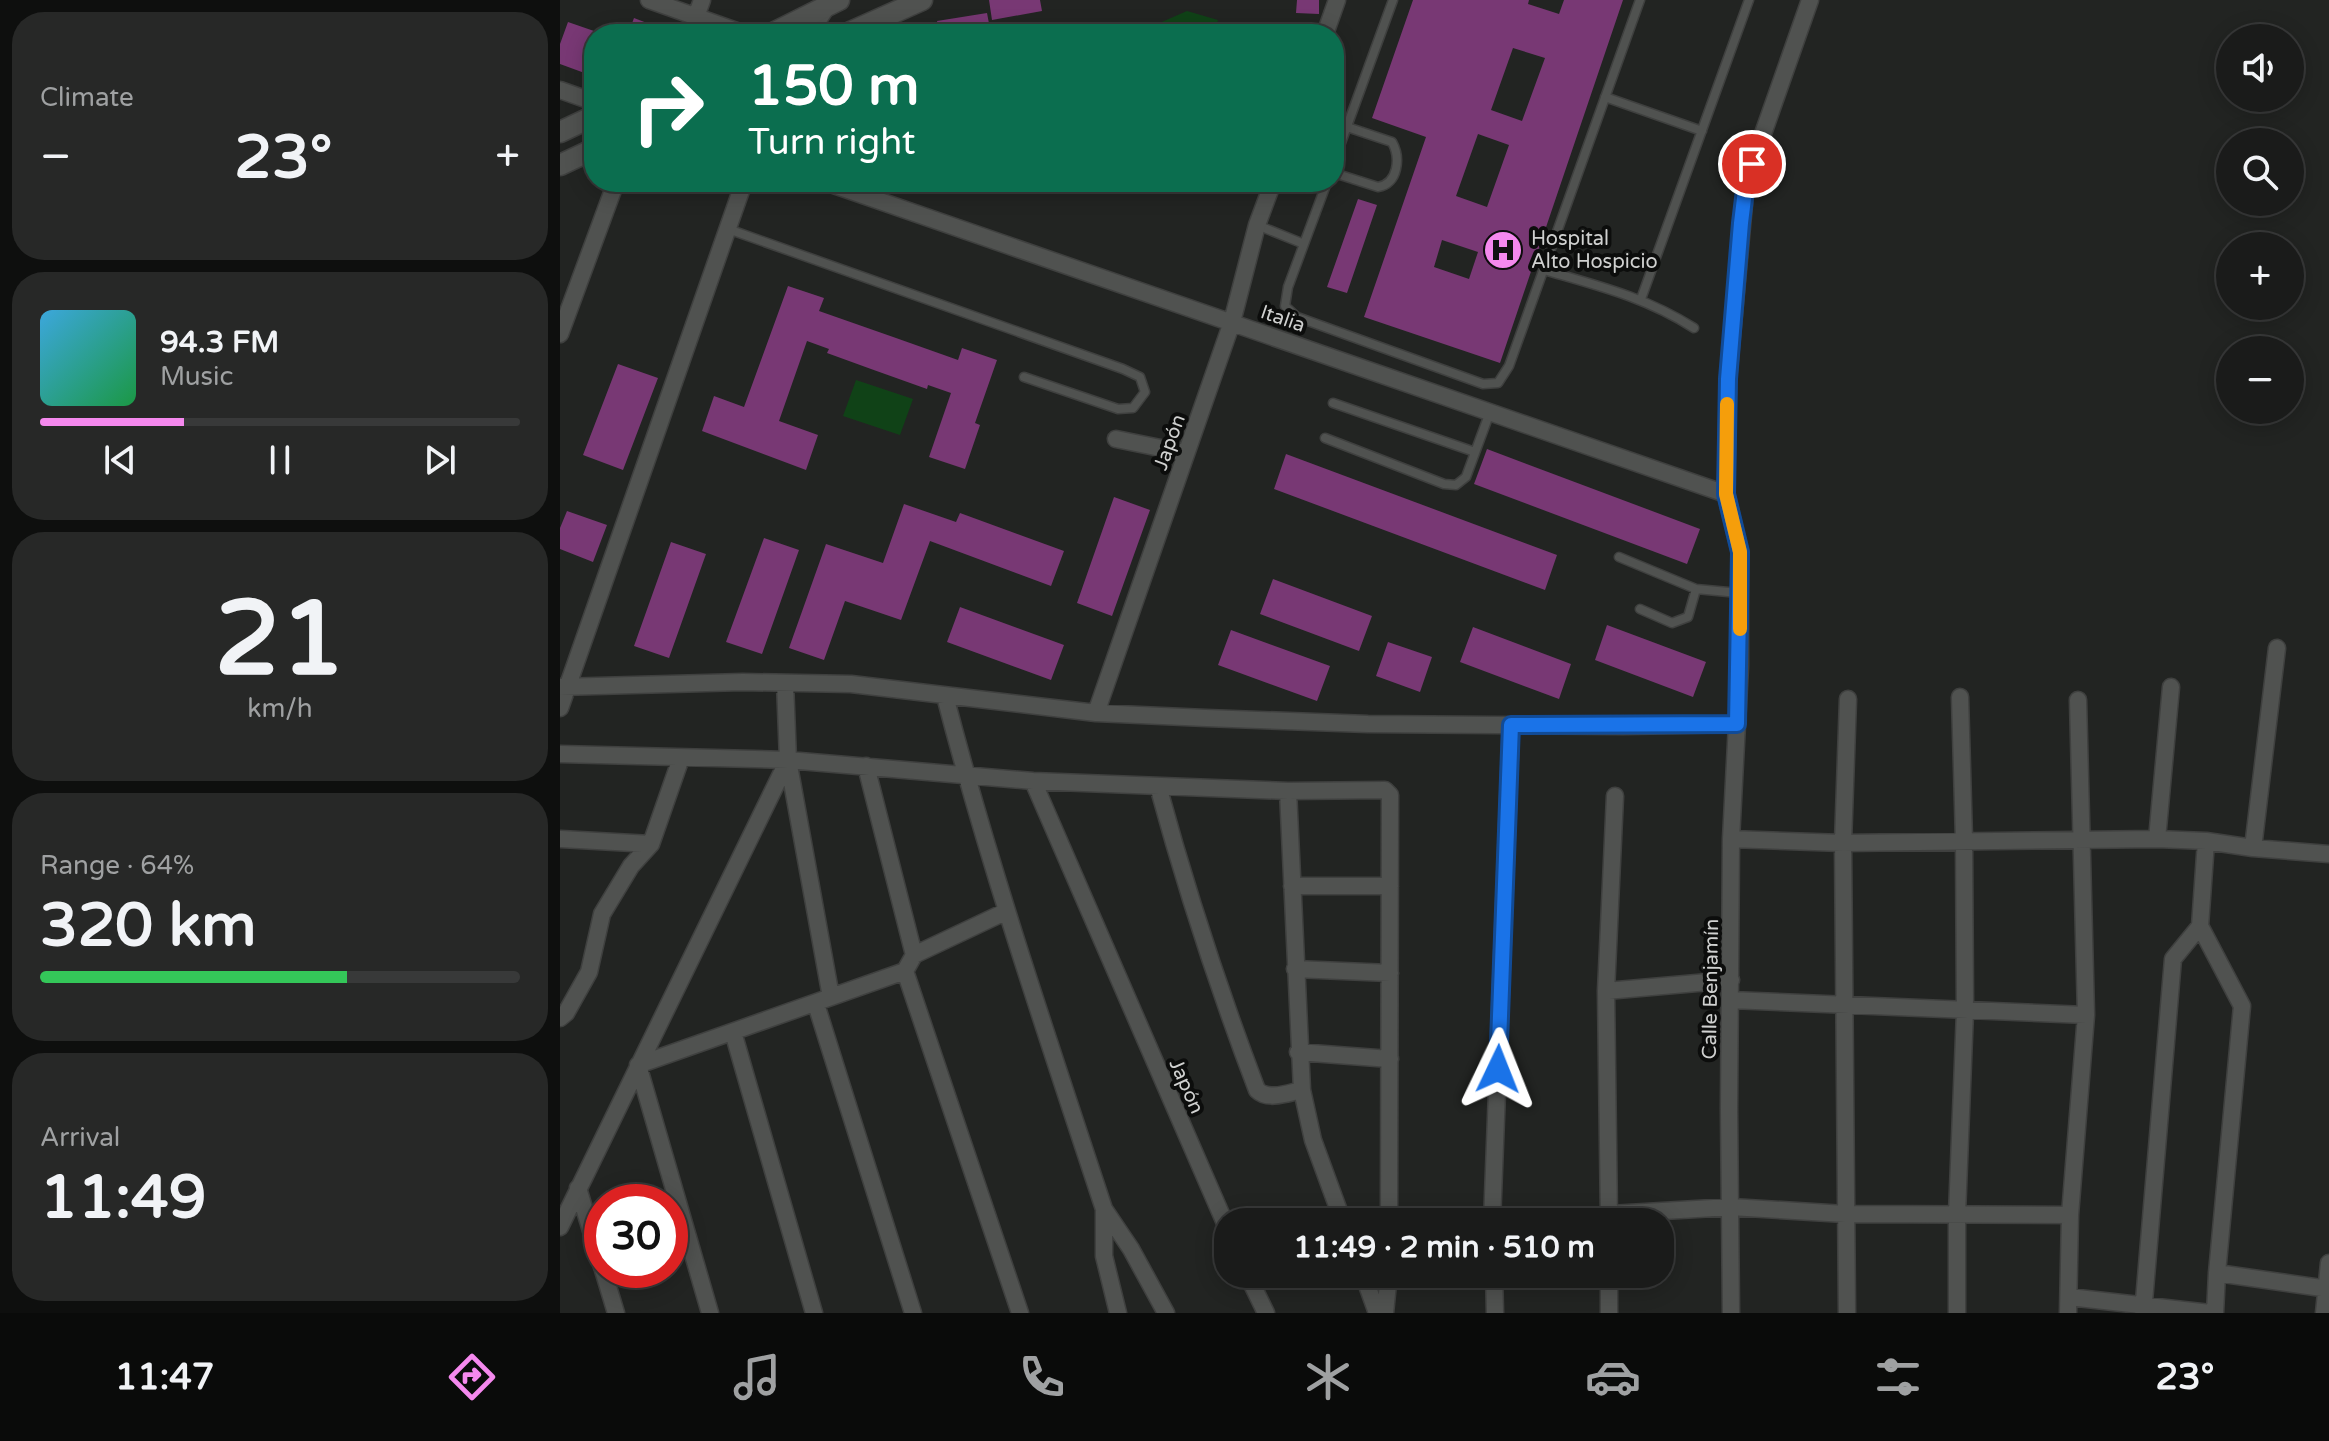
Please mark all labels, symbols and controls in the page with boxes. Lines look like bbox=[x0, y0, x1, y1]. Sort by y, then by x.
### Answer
map controls bbox=[2216, 24, 2304, 424]
button: sound bbox=[2216, 24, 2304, 112]
text: 150 m bbox=[748, 53, 919, 120]
icon: right bbox=[616, 56, 720, 160]
text: Climate bbox=[40, 82, 134, 113]
text: Turn right bbox=[748, 121, 915, 164]
text: 23° bbox=[234, 122, 332, 194]
button: search bbox=[2216, 128, 2304, 216]
pin bbox=[1718, 130, 1786, 198]
text: − bbox=[40, 131, 71, 184]
text: + bbox=[495, 131, 520, 184]
icon: arrive bbox=[1730, 142, 1774, 186]
place label: Hospital Alto Hospicio bbox=[1531, 227, 1658, 274]
hospital icon: Hospital Alto Hospicio bbox=[1482, 229, 1524, 271]
button: + bbox=[2216, 232, 2304, 320]
street label: Italia bbox=[1257, 300, 1308, 338]
text: 94.3 FM bbox=[160, 324, 279, 361]
button: − bbox=[2216, 336, 2304, 424]
text: Music bbox=[160, 361, 233, 392]
street label: Japón bbox=[1149, 411, 1191, 473]
icon: previous bbox=[98, 438, 142, 482]
icon: pause bbox=[258, 438, 302, 482]
icon: next bbox=[418, 438, 462, 482]
text: 21 bbox=[215, 578, 345, 703]
text: km/h bbox=[247, 693, 313, 724]
text: Range · 64% bbox=[40, 850, 194, 881]
text: 320 km bbox=[40, 890, 256, 962]
street label: Calle Benjamín bbox=[1698, 918, 1724, 1060]
position arrow bbox=[1456, 1027, 1540, 1111]
street label: Japón bbox=[1163, 1055, 1209, 1118]
text: Arrival bbox=[40, 1122, 120, 1153]
text: 11:49 bbox=[40, 1162, 206, 1234]
speed limit sign: 30 bbox=[584, 1184, 688, 1288]
text: 11:49 · 2 min · 510 m bbox=[1293, 1229, 1595, 1266]
icon: directions bbox=[444, 1349, 500, 1405]
icon: music bbox=[729, 1349, 785, 1405]
icon: phone bbox=[1014, 1349, 1070, 1405]
icon: climate bbox=[1300, 1349, 1356, 1405]
icon: car bbox=[1585, 1349, 1641, 1405]
icon: filters bbox=[1870, 1349, 1926, 1405]
text: 11:47 bbox=[115, 1356, 214, 1399]
text: 23° bbox=[2156, 1356, 2214, 1399]

